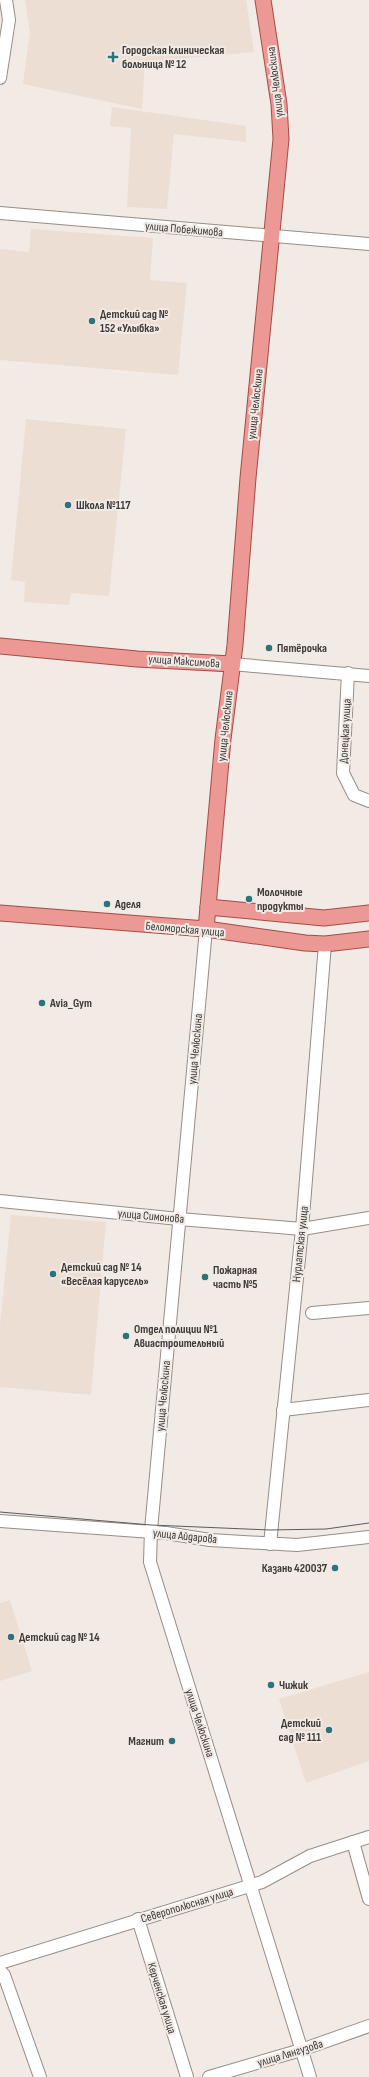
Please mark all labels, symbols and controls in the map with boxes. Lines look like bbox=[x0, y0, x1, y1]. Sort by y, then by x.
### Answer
place label: Городская клиническая больница № 12 bbox=[122, 43, 224, 72]
street label: улица Челюскина bbox=[264, 45, 287, 118]
marker: Городская клиническая больница № 12 bbox=[107, 51, 119, 63]
street label: улица Побежимова bbox=[144, 219, 224, 240]
place label: Детский сад № 152 «Улыбка» bbox=[100, 307, 169, 336]
marker: Детский сад № 152 «Улыбка» bbox=[87, 316, 97, 326]
street label: улица Челюскина bbox=[244, 368, 267, 440]
place label: Школа №117 bbox=[76, 498, 131, 513]
marker: Школа №117 bbox=[63, 500, 73, 510]
place label: Пятёрочка bbox=[277, 641, 327, 656]
marker: Пятёрочка bbox=[264, 643, 274, 653]
street label: улица Максимова bbox=[148, 652, 221, 672]
street label: улица Челюскина bbox=[214, 690, 237, 762]
street label: Донецкая улица bbox=[336, 698, 355, 764]
place label: Молочные продукты bbox=[257, 885, 303, 914]
marker: Молочные продукты bbox=[244, 894, 254, 904]
place label: Аделя bbox=[114, 897, 141, 912]
marker: Аделя bbox=[102, 899, 112, 909]
street label: Беломорская улица bbox=[145, 919, 225, 940]
place label: Avia_Gym bbox=[49, 996, 92, 1011]
marker: Avia_Gym bbox=[37, 998, 47, 1008]
street label: улица Челюскина bbox=[185, 1013, 206, 1085]
street label: Нурлатская улица bbox=[289, 1205, 312, 1283]
street label: улица Симонова bbox=[117, 1206, 185, 1227]
place label: Детский сад № 14 «Весёлая карусель» bbox=[61, 1260, 149, 1289]
place label: Пожарная часть №5 bbox=[213, 1263, 258, 1292]
marker: Детский сад № 14 «Весёлая карусель» bbox=[48, 1269, 58, 1279]
marker: Пожарная часть №5 bbox=[200, 1272, 210, 1282]
place label: Отдел полиции №1 Авиастроительный bbox=[133, 1322, 224, 1351]
marker: Отдел полиции №1 Авиастроительный bbox=[121, 1331, 131, 1341]
street label: улица Челюскина bbox=[153, 1360, 174, 1432]
street label: улица Айдарова bbox=[152, 1526, 218, 1547]
place label: Казань 420037 bbox=[262, 1561, 328, 1576]
marker: Казань 420037 bbox=[330, 1563, 340, 1573]
place label: Детский сад № 14 bbox=[19, 1630, 100, 1645]
marker: Детский сад № 14 bbox=[6, 1632, 16, 1642]
place label: Чижик bbox=[279, 1678, 309, 1693]
marker: Чижик bbox=[266, 1680, 276, 1690]
street label: улица Челюскина bbox=[181, 1687, 218, 1760]
place label: Детский сад № 111 bbox=[279, 1716, 321, 1745]
marker: Детский сад № 111 bbox=[324, 1725, 334, 1735]
place label: Магнит bbox=[128, 1734, 164, 1749]
marker: Магнит bbox=[167, 1736, 177, 1746]
street label: Северополюсная улица bbox=[139, 1884, 235, 1927]
street label: Керченская улица bbox=[144, 1961, 180, 2036]
street label: улица Лянгузова bbox=[255, 2036, 325, 2071]

